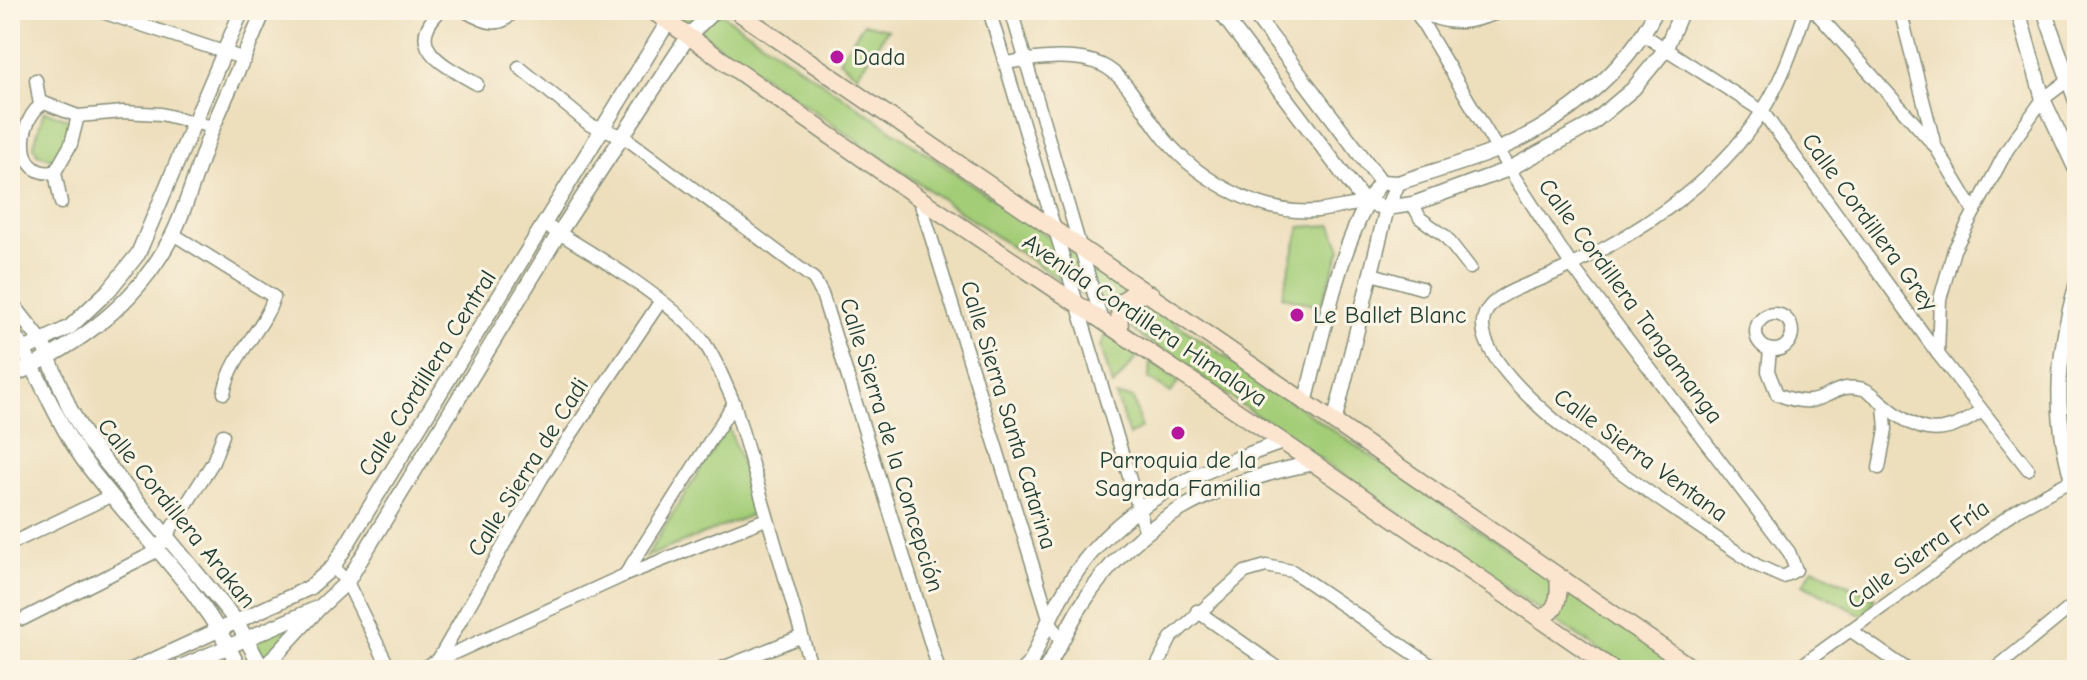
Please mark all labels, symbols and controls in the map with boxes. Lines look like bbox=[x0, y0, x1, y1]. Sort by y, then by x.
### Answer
place label: Dada bbox=[853, 43, 906, 71]
marker: Dada bbox=[828, 48, 846, 66]
street label: Calle Cordillera Grey bbox=[1796, 128, 1944, 317]
street label: Calle Cordillera Tangamanga bbox=[1533, 173, 1729, 429]
street label: Avenida Cordillera Himalaya bbox=[1017, 228, 1273, 412]
street label: Calle Cordillera Central bbox=[352, 265, 502, 481]
street label: Calle Sierra Santa Catarina bbox=[955, 277, 1063, 553]
street label: Calle Sierra de la Concepción bbox=[834, 295, 950, 595]
place label: Le Ballet Blanc bbox=[1313, 301, 1467, 329]
marker: Le Ballet Blanc bbox=[1288, 306, 1306, 324]
street label: Calle Sierra de Cadi bbox=[462, 372, 594, 562]
street label: Calle Sierra Ventana bbox=[1549, 382, 1733, 528]
street label: Calle Cordillera Arakan bbox=[92, 412, 262, 614]
marker: Parroquia de la Sagrada Familia bbox=[1169, 424, 1187, 442]
place label: Parroquia de la Sagrada Familia bbox=[1095, 446, 1261, 502]
street label: Calle Sierra Fría bbox=[1842, 493, 1994, 615]

